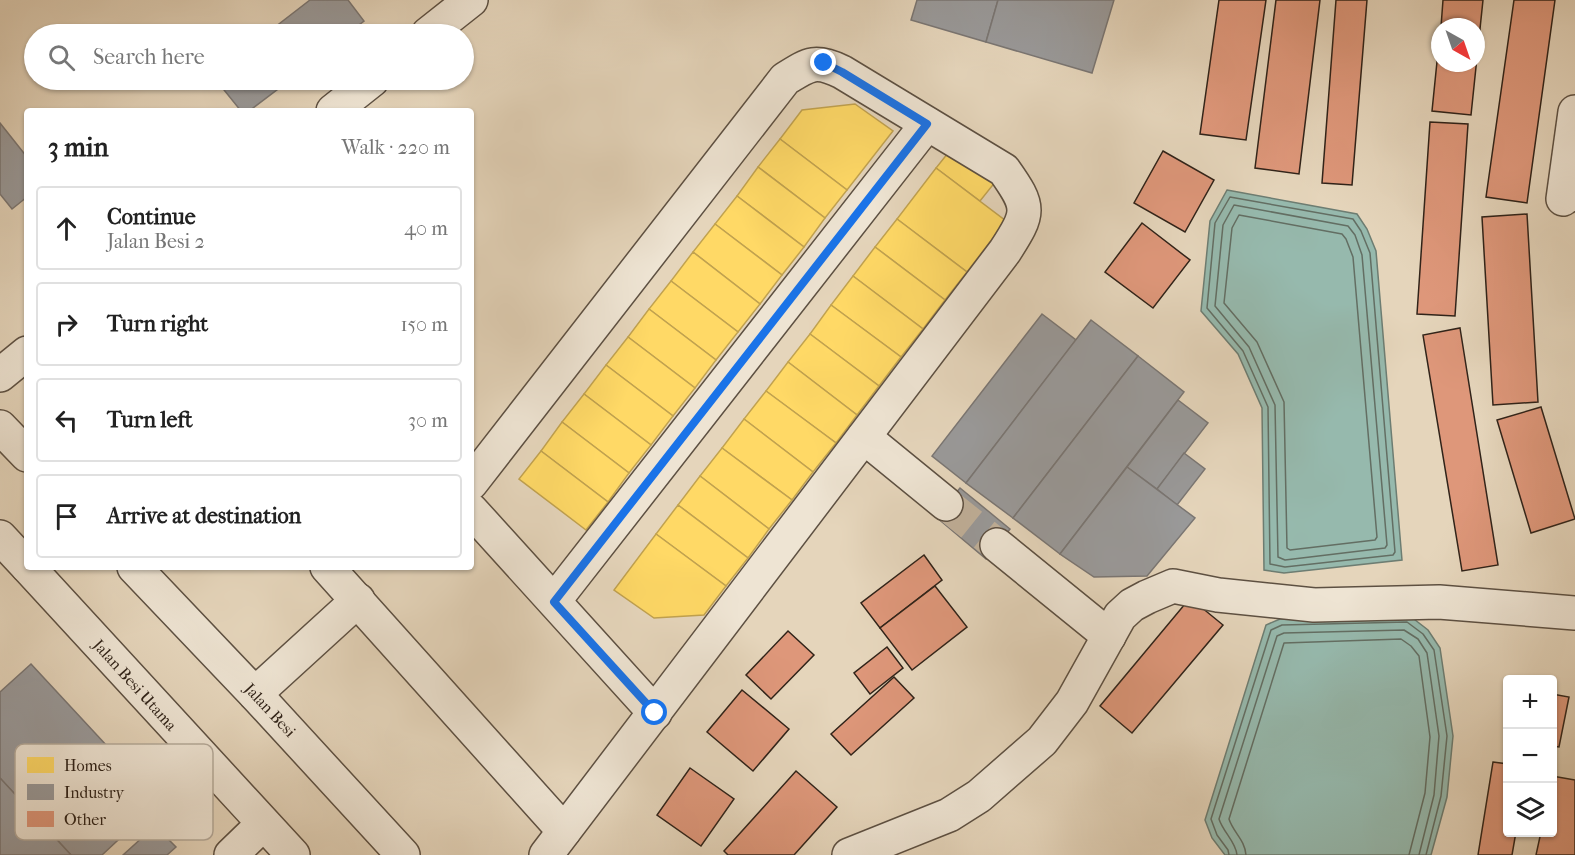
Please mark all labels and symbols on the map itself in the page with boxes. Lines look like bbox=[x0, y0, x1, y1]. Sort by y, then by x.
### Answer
north arrow bbox=[1431, 18, 1485, 72]
route end bbox=[810, 49, 836, 75]
street label: Jalan Besi Utama bbox=[88, 634, 181, 735]
street label: Jalan Besi bbox=[239, 678, 300, 741]
route start bbox=[641, 699, 667, 725]
legend bbox=[15, 744, 213, 840]
text: Homes bbox=[64, 756, 112, 775]
text: Industry bbox=[64, 783, 125, 802]
text: Other bbox=[64, 810, 106, 829]

